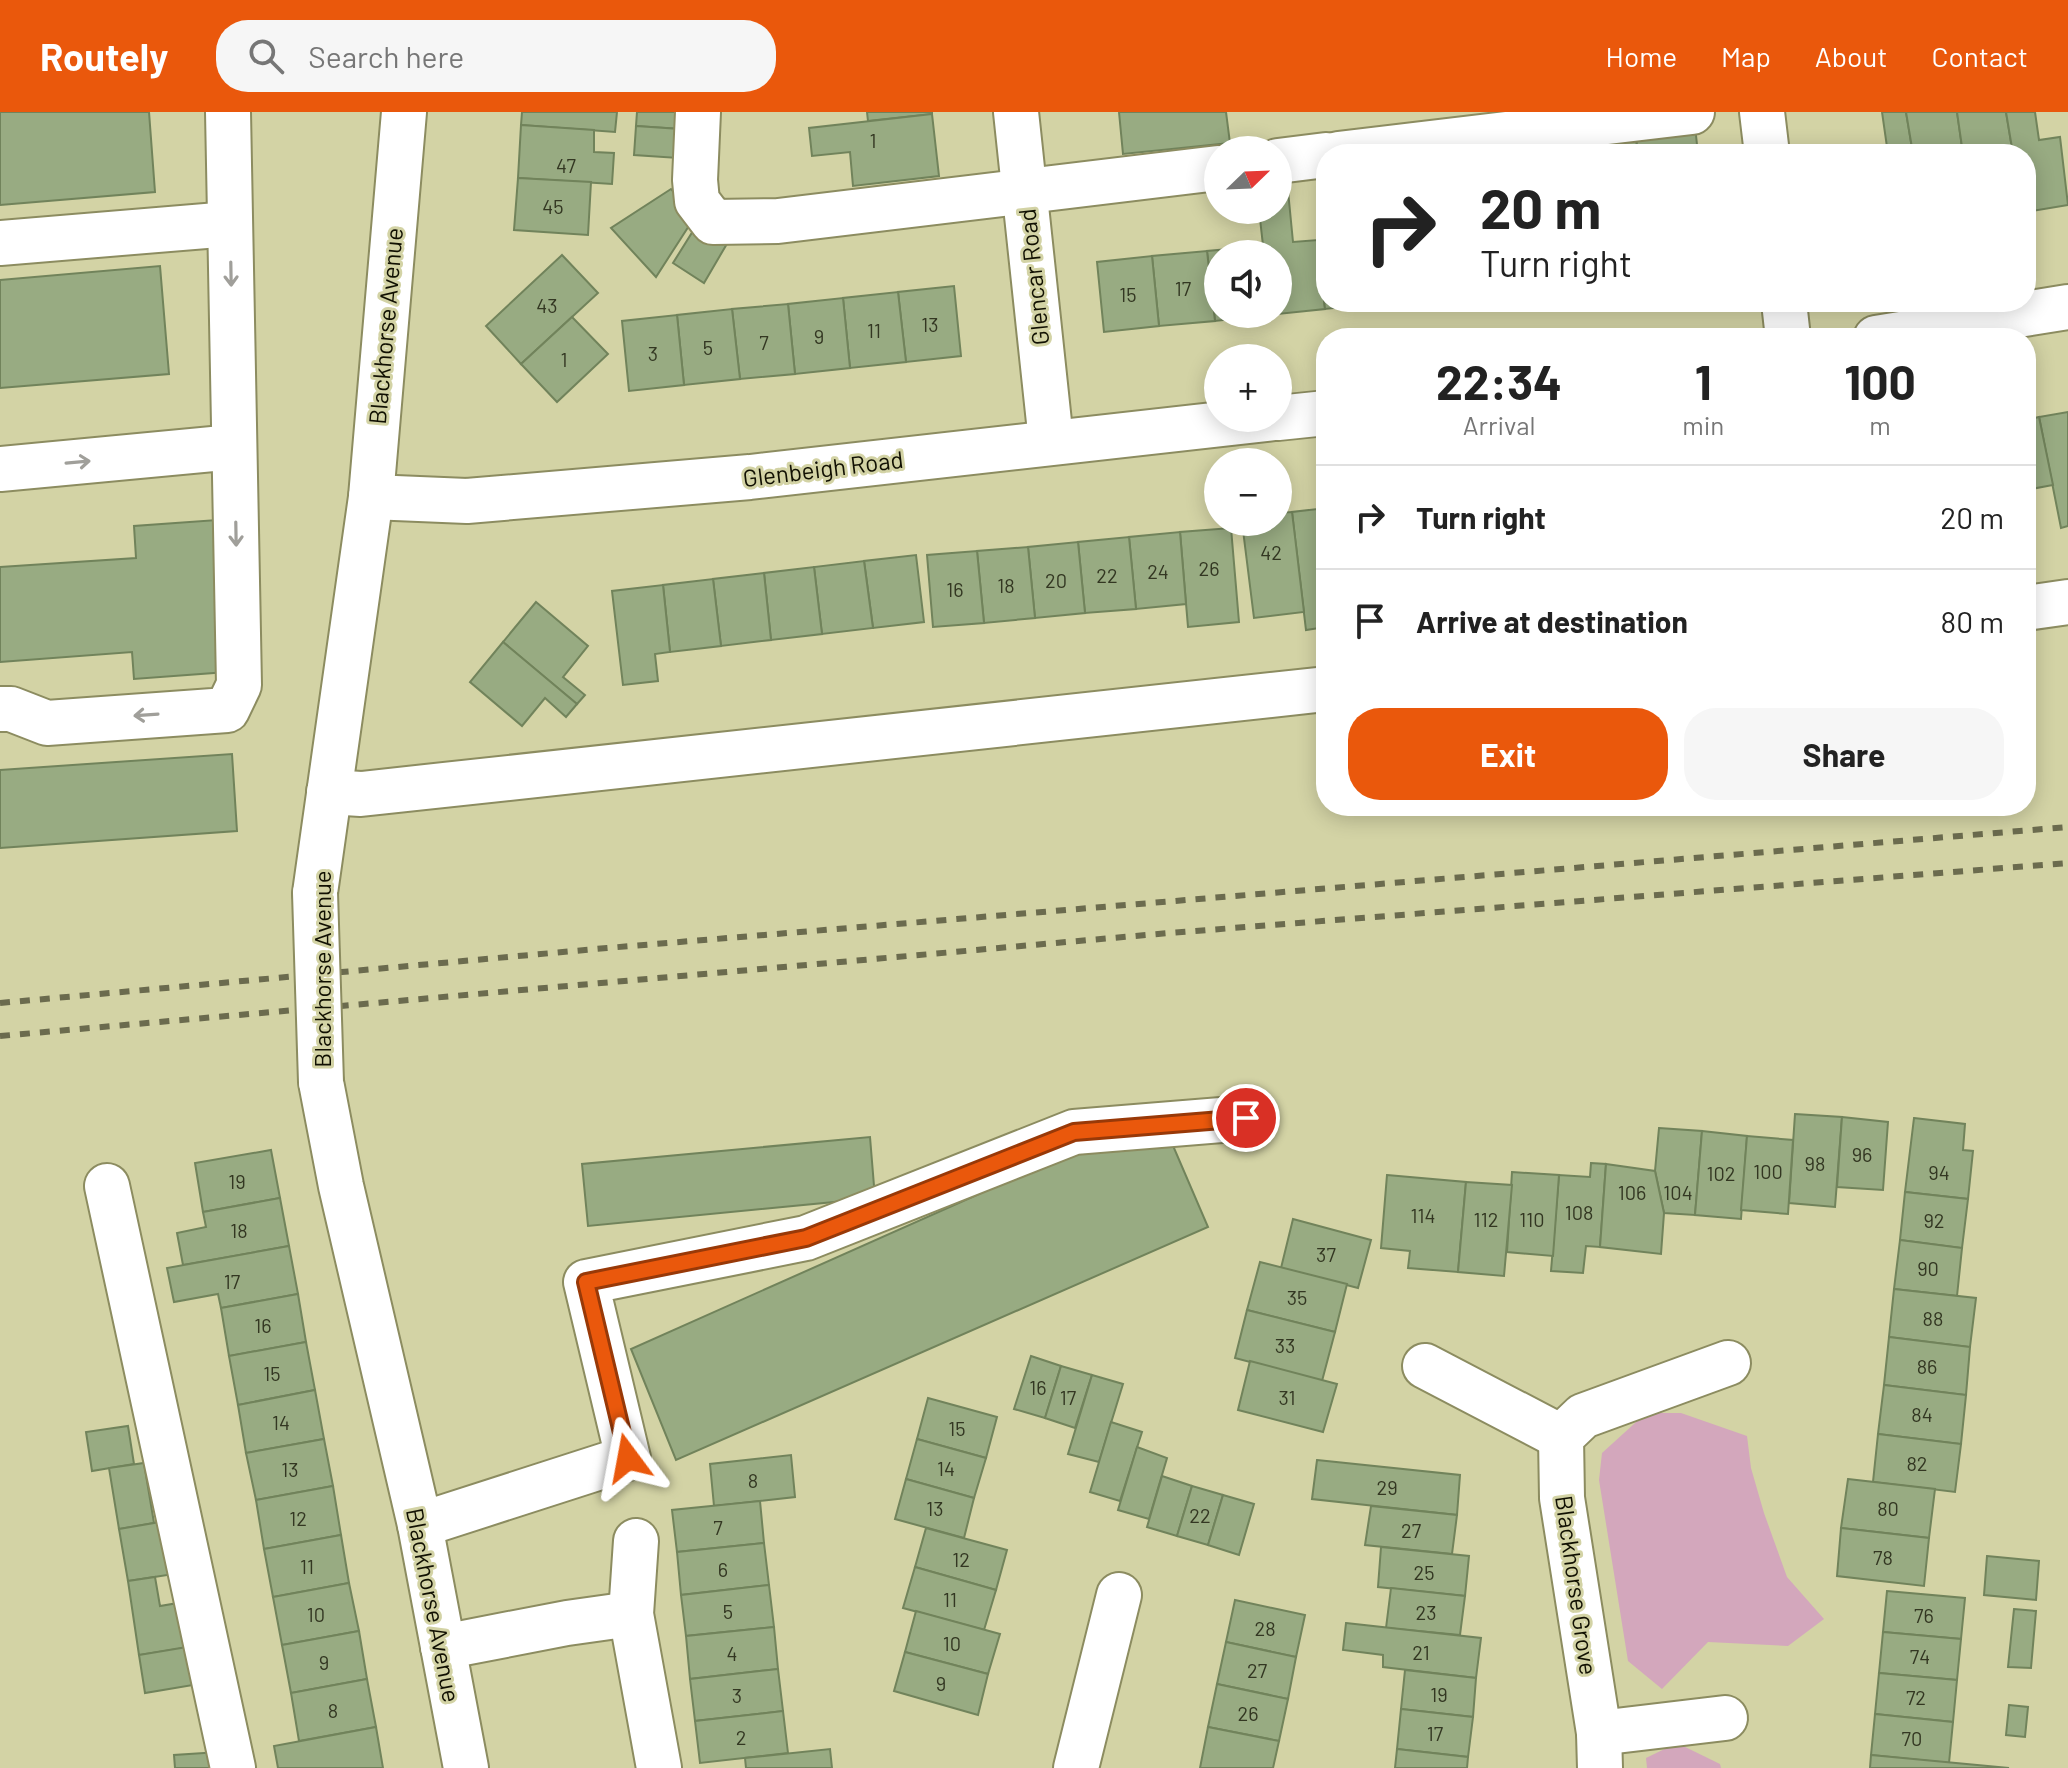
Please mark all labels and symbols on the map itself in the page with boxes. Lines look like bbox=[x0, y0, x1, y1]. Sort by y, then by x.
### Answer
house number: 1 bbox=[870, 128, 877, 152]
north arrow bbox=[1204, 136, 1292, 224]
house number: 47 bbox=[556, 153, 576, 177]
house number: 45 bbox=[542, 194, 564, 218]
street label: Glencar Road bbox=[1011, 207, 1055, 347]
street label: Blackhorse Avenue bbox=[362, 226, 408, 426]
one-way arrow bbox=[223, 260, 239, 287]
house number: 17 bbox=[1175, 276, 1192, 300]
house number: 15 bbox=[1119, 282, 1137, 306]
house number: 43 bbox=[536, 293, 558, 317]
house number: 13 bbox=[921, 312, 939, 336]
house number: 11 bbox=[867, 318, 881, 342]
house number: 9 bbox=[814, 324, 824, 348]
house number: 7 bbox=[759, 330, 769, 354]
house number: 5 bbox=[703, 335, 713, 359]
house number: 3 bbox=[648, 341, 658, 365]
house number: 1 bbox=[561, 347, 568, 371]
street label: Glenbeigh Road bbox=[741, 444, 905, 492]
one-way arrow bbox=[64, 454, 91, 469]
one-way arrow bbox=[228, 520, 244, 547]
house number: 42 bbox=[1260, 540, 1282, 564]
house number: 26 bbox=[1198, 556, 1220, 580]
house number: 24 bbox=[1147, 559, 1169, 583]
house number: 22 bbox=[1096, 563, 1118, 587]
house number: 20 bbox=[1045, 568, 1067, 592]
house number: 18 bbox=[997, 573, 1015, 597]
house number: 16 bbox=[946, 577, 964, 601]
one-way arrow bbox=[133, 708, 160, 723]
street label: Blackhorse Avenue bbox=[307, 870, 336, 1068]
pin bbox=[1212, 1084, 1280, 1152]
house number: 96 bbox=[1852, 1142, 1872, 1166]
house number: 98 bbox=[1805, 1151, 1825, 1175]
house number: 100 bbox=[1753, 1159, 1783, 1183]
house number: 94 bbox=[1928, 1160, 1950, 1184]
house number: 102 bbox=[1706, 1161, 1736, 1185]
house number: 19 bbox=[228, 1169, 246, 1193]
house number: 106 bbox=[1618, 1180, 1646, 1204]
house number: 104 bbox=[1663, 1180, 1693, 1204]
house number: 108 bbox=[1565, 1200, 1593, 1224]
house number: 114 bbox=[1410, 1203, 1436, 1227]
house number: 112 bbox=[1474, 1207, 1498, 1231]
house number: 110 bbox=[1519, 1207, 1545, 1231]
house number: 92 bbox=[1923, 1208, 1945, 1232]
house number: 18 bbox=[230, 1218, 248, 1242]
house number: 37 bbox=[1316, 1242, 1336, 1266]
house number: 90 bbox=[1917, 1256, 1939, 1280]
house number: 17 bbox=[224, 1269, 241, 1293]
house number: 35 bbox=[1287, 1285, 1307, 1309]
house number: 88 bbox=[1923, 1306, 1943, 1330]
house number: 16 bbox=[254, 1313, 272, 1337]
house number: 33 bbox=[1275, 1333, 1295, 1357]
house number: 86 bbox=[1917, 1354, 1937, 1378]
house number: 15 bbox=[263, 1361, 281, 1385]
house number: 16 bbox=[1029, 1375, 1047, 1399]
house number: 17 bbox=[1060, 1385, 1077, 1409]
house number: 31 bbox=[1278, 1385, 1296, 1409]
house number: 84 bbox=[1911, 1402, 1933, 1426]
house number: 14 bbox=[272, 1410, 290, 1434]
position arrow bbox=[586, 1416, 670, 1500]
house number: 15 bbox=[948, 1416, 966, 1440]
house number: 82 bbox=[1906, 1451, 1928, 1475]
house number: 14 bbox=[937, 1456, 955, 1480]
house number: 13 bbox=[281, 1457, 299, 1481]
house number: 8 bbox=[748, 1468, 758, 1492]
house number: 29 bbox=[1376, 1475, 1398, 1499]
street label: Blackhorse Grove bbox=[1550, 1494, 1604, 1676]
house number: 13 bbox=[926, 1496, 944, 1520]
house number: 80 bbox=[1877, 1496, 1899, 1520]
house number: 22 bbox=[1189, 1503, 1211, 1527]
street label: Blackhorse Avenue bbox=[401, 1505, 467, 1705]
house number: 12 bbox=[289, 1506, 307, 1530]
house number: 7 bbox=[713, 1515, 723, 1539]
house number: 27 bbox=[1401, 1518, 1422, 1542]
house number: 78 bbox=[1873, 1545, 1893, 1569]
house number: 12 bbox=[952, 1547, 970, 1571]
house number: 11 bbox=[300, 1554, 314, 1578]
house number: 6 bbox=[718, 1557, 728, 1581]
house number: 25 bbox=[1414, 1560, 1435, 1584]
house number: 11 bbox=[943, 1587, 957, 1611]
house number: 5 bbox=[723, 1599, 733, 1623]
house number: 23 bbox=[1416, 1600, 1436, 1624]
house number: 10 bbox=[307, 1602, 325, 1626]
house number: 76 bbox=[1914, 1603, 1934, 1627]
house number: 28 bbox=[1254, 1616, 1276, 1640]
house number: 10 bbox=[943, 1631, 961, 1655]
house number: 21 bbox=[1412, 1640, 1430, 1664]
house number: 4 bbox=[726, 1641, 738, 1665]
house number: 74 bbox=[1910, 1644, 1930, 1668]
house number: 9 bbox=[319, 1650, 329, 1674]
house number: 27 bbox=[1247, 1658, 1268, 1682]
house number: 9 bbox=[936, 1671, 946, 1695]
house number: 19 bbox=[1430, 1682, 1448, 1706]
house number: 3 bbox=[732, 1683, 742, 1707]
house number: 72 bbox=[1906, 1685, 1926, 1709]
house number: 8 bbox=[328, 1698, 338, 1722]
house number: 26 bbox=[1237, 1701, 1259, 1725]
house number: 17 bbox=[1427, 1721, 1444, 1745]
house number: 2 bbox=[736, 1725, 746, 1749]
house number: 70 bbox=[1902, 1726, 1922, 1750]

